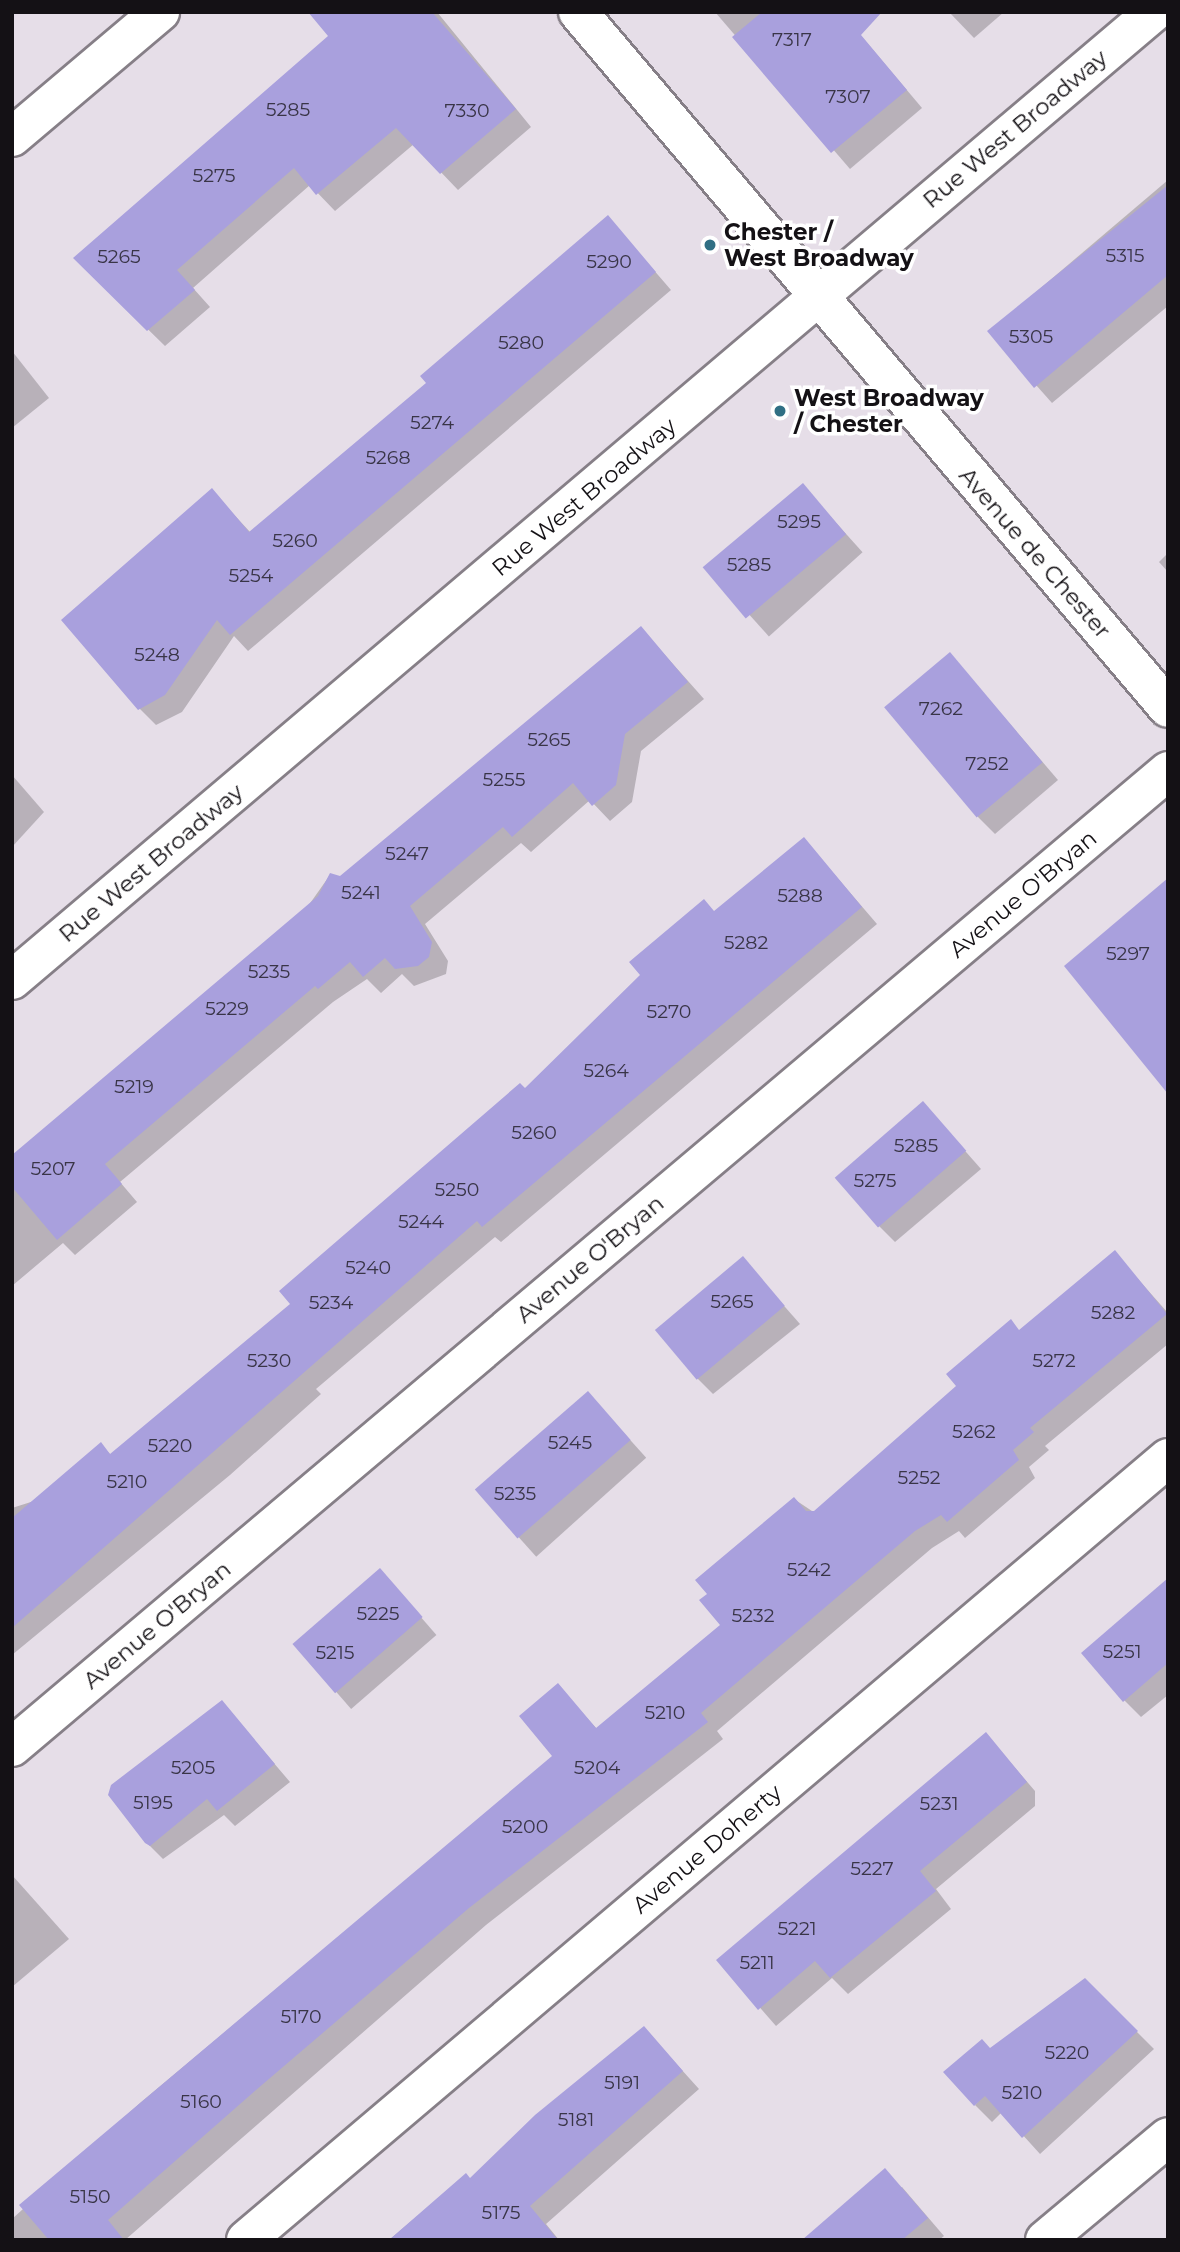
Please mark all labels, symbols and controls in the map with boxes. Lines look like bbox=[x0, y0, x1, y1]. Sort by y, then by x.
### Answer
house number: 7317 bbox=[772, 29, 812, 51]
street label: Rue West Broadway bbox=[917, 44, 1113, 214]
house number: 7307 bbox=[825, 86, 871, 108]
house number: 5285 bbox=[266, 99, 310, 121]
house number: 7330 bbox=[445, 100, 489, 122]
house number: 5275 bbox=[193, 165, 235, 187]
place label: Chester / West Broadway bbox=[724, 218, 914, 272]
marker: Chester / West Broadway bbox=[702, 237, 718, 253]
house number: 5315 bbox=[1106, 245, 1144, 267]
house number: 5265 bbox=[97, 246, 141, 268]
house number: 5290 bbox=[586, 251, 632, 273]
house number: 5305 bbox=[1009, 326, 1053, 348]
house number: 5280 bbox=[498, 332, 544, 354]
place label: West Broadway / Chester bbox=[794, 384, 984, 438]
marker: West Broadway / Chester bbox=[772, 403, 788, 419]
house number: 5274 bbox=[410, 412, 454, 434]
street label: Rue West Broadway bbox=[486, 412, 682, 582]
house number: 5268 bbox=[365, 447, 411, 469]
street label: Avenue de Chester bbox=[953, 462, 1117, 644]
house number: 5295 bbox=[777, 511, 821, 533]
house number: 5260 bbox=[272, 530, 318, 552]
house number: 5285 bbox=[727, 554, 771, 576]
house number: 5254 bbox=[229, 565, 273, 587]
house number: 5248 bbox=[134, 644, 180, 666]
house number: 7262 bbox=[919, 698, 963, 720]
house number: 5265 bbox=[527, 729, 571, 751]
house number: 7252 bbox=[965, 753, 1009, 775]
house number: 5255 bbox=[483, 769, 525, 791]
street label: Rue West Broadway bbox=[53, 778, 249, 948]
street label: Avenue O'Bryan bbox=[944, 824, 1102, 964]
house number: 5247 bbox=[385, 843, 429, 865]
house number: 5241 bbox=[341, 882, 381, 904]
house number: 5288 bbox=[777, 885, 823, 907]
house number: 5282 bbox=[724, 932, 768, 954]
house number: 5297 bbox=[1106, 943, 1150, 965]
house number: 5235 bbox=[248, 961, 290, 983]
house number: 5229 bbox=[205, 998, 249, 1020]
house number: 5270 bbox=[647, 1001, 691, 1023]
house number: 5264 bbox=[583, 1060, 629, 1082]
house number: 5219 bbox=[114, 1076, 154, 1098]
house number: 5260 bbox=[511, 1122, 557, 1144]
house number: 5285 bbox=[894, 1135, 938, 1157]
house number: 5207 bbox=[30, 1158, 76, 1180]
house number: 5275 bbox=[854, 1170, 896, 1192]
house number: 5250 bbox=[435, 1179, 479, 1201]
street label: Avenue O'Bryan bbox=[511, 1189, 669, 1329]
house number: 5244 bbox=[398, 1211, 444, 1233]
house number: 5240 bbox=[345, 1257, 391, 1279]
house number: 5265 bbox=[710, 1291, 754, 1313]
house number: 5234 bbox=[309, 1292, 353, 1314]
house number: 5282 bbox=[1091, 1302, 1135, 1324]
house number: 5230 bbox=[247, 1350, 291, 1372]
house number: 5272 bbox=[1032, 1350, 1076, 1372]
house number: 5262 bbox=[952, 1421, 996, 1443]
house number: 5245 bbox=[548, 1432, 592, 1454]
house number: 5220 bbox=[148, 1435, 192, 1457]
house number: 5252 bbox=[898, 1467, 940, 1489]
house number: 5210 bbox=[107, 1471, 147, 1493]
house number: 5235 bbox=[494, 1483, 536, 1505]
street label: Avenue O'Bryan bbox=[78, 1555, 236, 1695]
house number: 5242 bbox=[787, 1559, 831, 1581]
house number: 5225 bbox=[357, 1603, 399, 1625]
house number: 5232 bbox=[732, 1605, 774, 1627]
house number: 5251 bbox=[1102, 1641, 1142, 1663]
house number: 5215 bbox=[315, 1642, 355, 1664]
house number: 5210 bbox=[645, 1702, 685, 1724]
house number: 5205 bbox=[171, 1757, 215, 1779]
house number: 5204 bbox=[574, 1757, 620, 1779]
street label: Avenue Doherty bbox=[627, 1779, 787, 1919]
house number: 5195 bbox=[133, 1792, 173, 1814]
house number: 5231 bbox=[919, 1793, 959, 1815]
house number: 5200 bbox=[502, 1816, 548, 1838]
house number: 5227 bbox=[850, 1858, 894, 1880]
house number: 5221 bbox=[777, 1918, 817, 1940]
house number: 5211 bbox=[739, 1952, 775, 1974]
house number: 5170 bbox=[280, 2006, 322, 2028]
house number: 5220 bbox=[1045, 2042, 1089, 2064]
house number: 5191 bbox=[604, 2072, 640, 2094]
house number: 5210 bbox=[1002, 2082, 1042, 2104]
house number: 5160 bbox=[180, 2091, 222, 2113]
house number: 5181 bbox=[558, 2109, 594, 2131]
house number: 5150 bbox=[70, 2186, 110, 2208]
house number: 5175 bbox=[481, 2202, 521, 2224]

